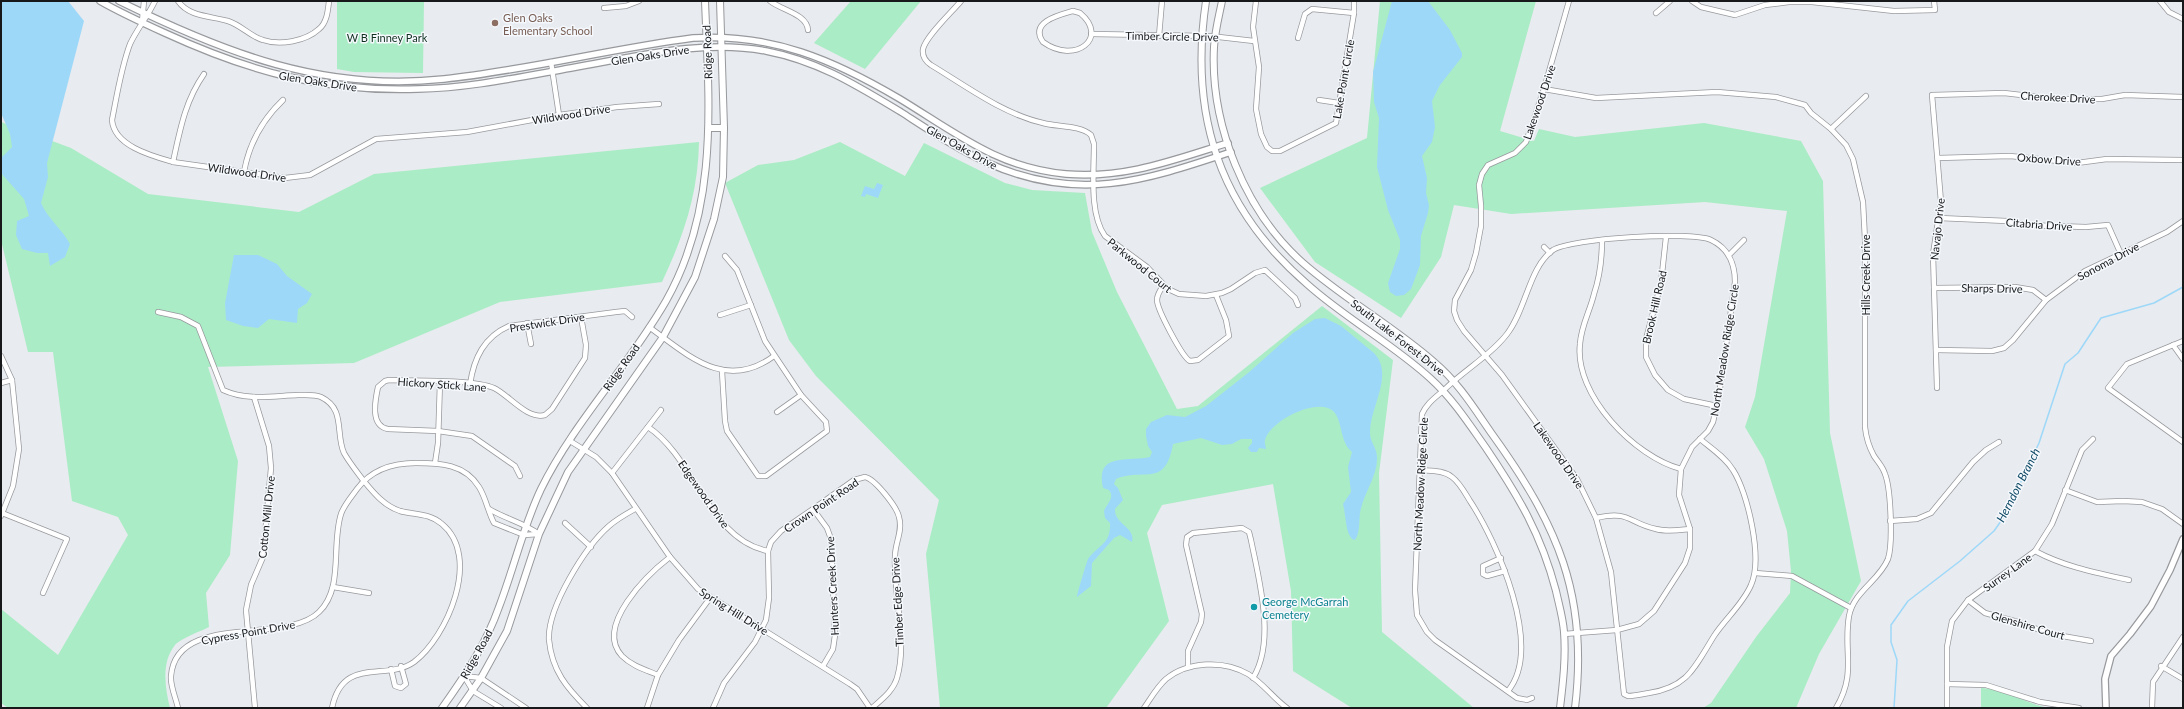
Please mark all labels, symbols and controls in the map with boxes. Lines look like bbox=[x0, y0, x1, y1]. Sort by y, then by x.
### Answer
place label: Glen Oaks Elementary School bbox=[503, 11, 593, 37]
marker: Glen Oaks Elementary School bbox=[490, 18, 500, 28]
street label: Ridge Road bbox=[700, 25, 714, 79]
street label: Timber Circle Drive bbox=[1125, 29, 1219, 43]
park label: W B Finney Park bbox=[347, 31, 428, 44]
street label: Lake Point Circle bbox=[1330, 38, 1356, 120]
street label: Glen Oaks Drive bbox=[610, 42, 690, 68]
street label: Lakewood Drive bbox=[1520, 63, 1558, 141]
street label: Glen Oaks Drive bbox=[278, 68, 358, 94]
street label: Cherokee Drive bbox=[2020, 89, 2096, 105]
street label: Wildwood Drive bbox=[531, 101, 611, 127]
street label: Glen Oaks Drive bbox=[924, 122, 1000, 172]
street label: Oxbow Drive bbox=[2017, 150, 2082, 168]
street label: Wildwood Drive bbox=[207, 160, 287, 184]
street label: Navajo Drive bbox=[1927, 197, 1947, 261]
street label: Citabria Drive bbox=[2005, 215, 2073, 233]
street label: Hills Creek Drive bbox=[1859, 234, 1872, 316]
street label: Parkwood Court bbox=[1105, 235, 1175, 295]
street label: Sonoma Drive bbox=[2075, 239, 2141, 283]
street label: Brook Hill Road bbox=[1639, 269, 1669, 345]
street label: Sharps Drive bbox=[1961, 281, 2023, 295]
street label: North Meadow Ridge Circle bbox=[1707, 283, 1741, 417]
street label: South Lake Forest Drive bbox=[1348, 296, 1448, 378]
street label: Prestwick Drive bbox=[508, 310, 586, 334]
street label: Ridge Road bbox=[600, 341, 642, 393]
street label: Hickory Stick Lane bbox=[397, 374, 487, 394]
street label: North Meadow Ridge Circle bbox=[1410, 417, 1430, 551]
street label: Lakewood Drive bbox=[1531, 419, 1587, 491]
water label: Herndon Branch bbox=[1993, 445, 2043, 525]
street label: Edgewood Drive bbox=[676, 458, 732, 531]
street label: Cotton Mill Drive bbox=[255, 475, 277, 559]
street label: Crown Point Road bbox=[781, 475, 861, 535]
street label: Hunters Creek Drive bbox=[823, 536, 841, 636]
street label: Surrey Lane bbox=[1980, 550, 2034, 594]
street label: Timber Edge Drive bbox=[888, 557, 906, 647]
street label: Spring Hill Drive bbox=[697, 585, 771, 637]
place label: George McGarrah Cemetery bbox=[1262, 595, 1348, 621]
marker: George McGarrah Cemetery bbox=[1249, 602, 1259, 612]
street label: Glenshire Court bbox=[1990, 608, 2066, 642]
street label: Cypress Point Drive bbox=[200, 617, 296, 647]
street label: Ridge Road bbox=[457, 627, 495, 681]

